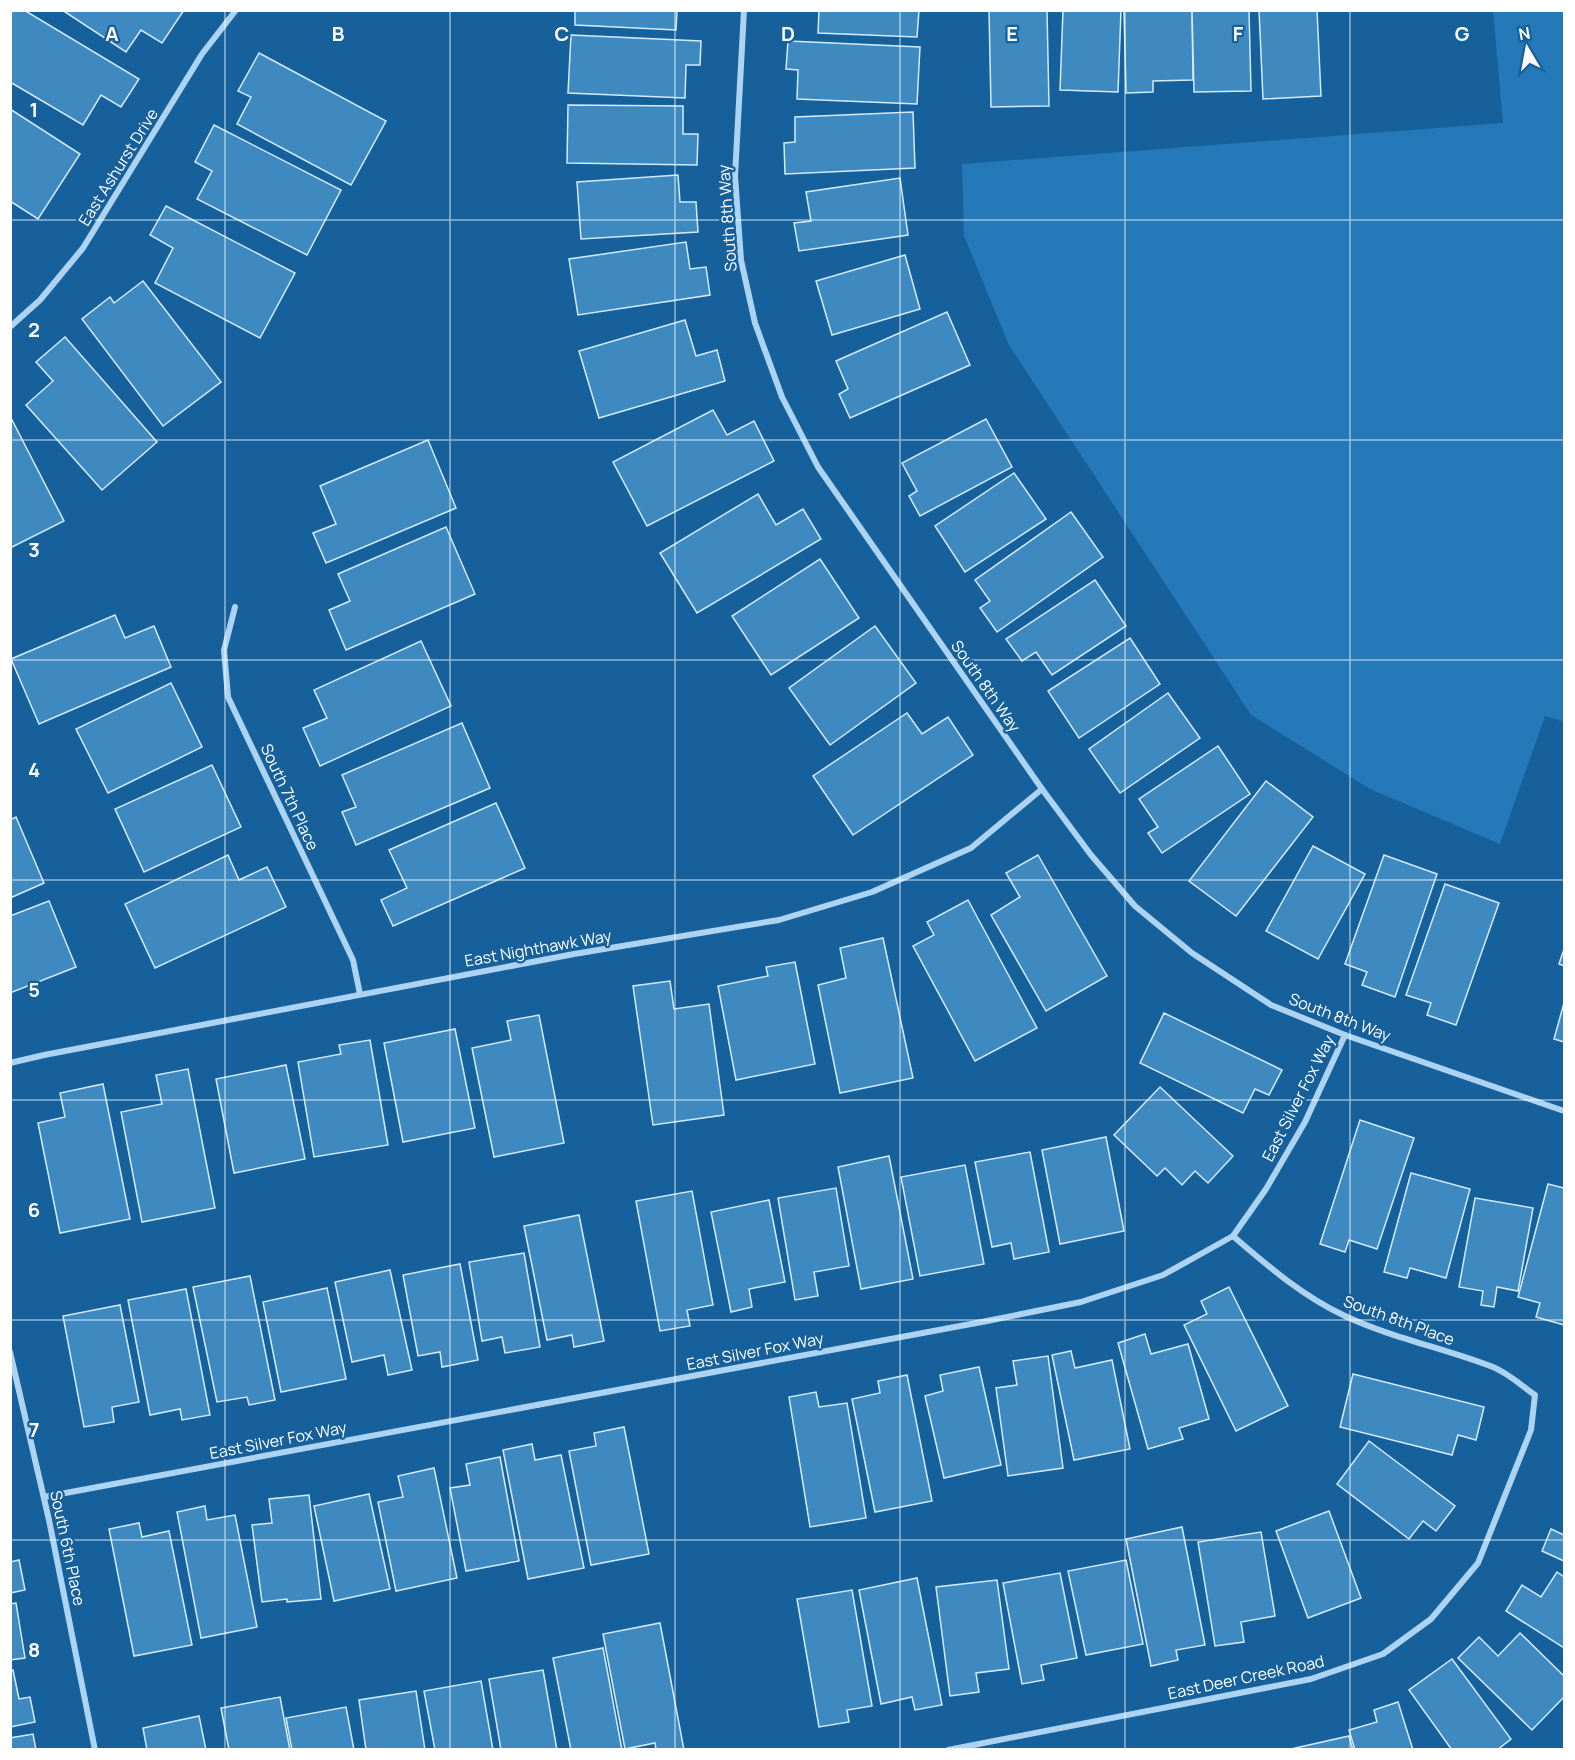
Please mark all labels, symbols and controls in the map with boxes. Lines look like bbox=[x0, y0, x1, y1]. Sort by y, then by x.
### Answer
north arrow bbox=[1497, 18, 1557, 78]
text: A bbox=[105, 20, 119, 47]
text: B bbox=[332, 20, 345, 47]
text: C bbox=[555, 20, 569, 47]
text: D bbox=[781, 20, 795, 47]
text: E bbox=[1006, 20, 1018, 47]
text: F bbox=[1233, 20, 1244, 47]
text: G bbox=[1455, 20, 1470, 47]
text: N bbox=[1517, 21, 1532, 45]
text: 1 bbox=[30, 96, 38, 123]
street label: East Ashurst Drive bbox=[73, 104, 163, 230]
street label: South 8th Way bbox=[712, 163, 742, 272]
text: 2 bbox=[28, 316, 40, 343]
text: 3 bbox=[28, 536, 40, 563]
street label: South 8th Way bbox=[946, 636, 1026, 737]
street label: South 7th Place bbox=[256, 740, 324, 854]
text: 4 bbox=[28, 756, 40, 783]
street label: East Nighthawk Way bbox=[463, 924, 614, 972]
text: 5 bbox=[28, 976, 40, 1003]
street label: South 8th Way bbox=[1286, 987, 1395, 1047]
street label: East Silver Fox Way bbox=[1257, 1030, 1340, 1165]
text: 6 bbox=[28, 1196, 40, 1223]
street label: South 8th Place bbox=[1340, 1290, 1458, 1350]
street label: East Silver Fox Way bbox=[685, 1327, 826, 1375]
text: 7 bbox=[29, 1416, 39, 1443]
street label: East Silver Fox Way bbox=[208, 1416, 349, 1464]
street label: South 6th Place bbox=[45, 1488, 91, 1608]
text: 8 bbox=[28, 1636, 40, 1663]
street label: East Deer Creek Road bbox=[1166, 1650, 1326, 1704]

